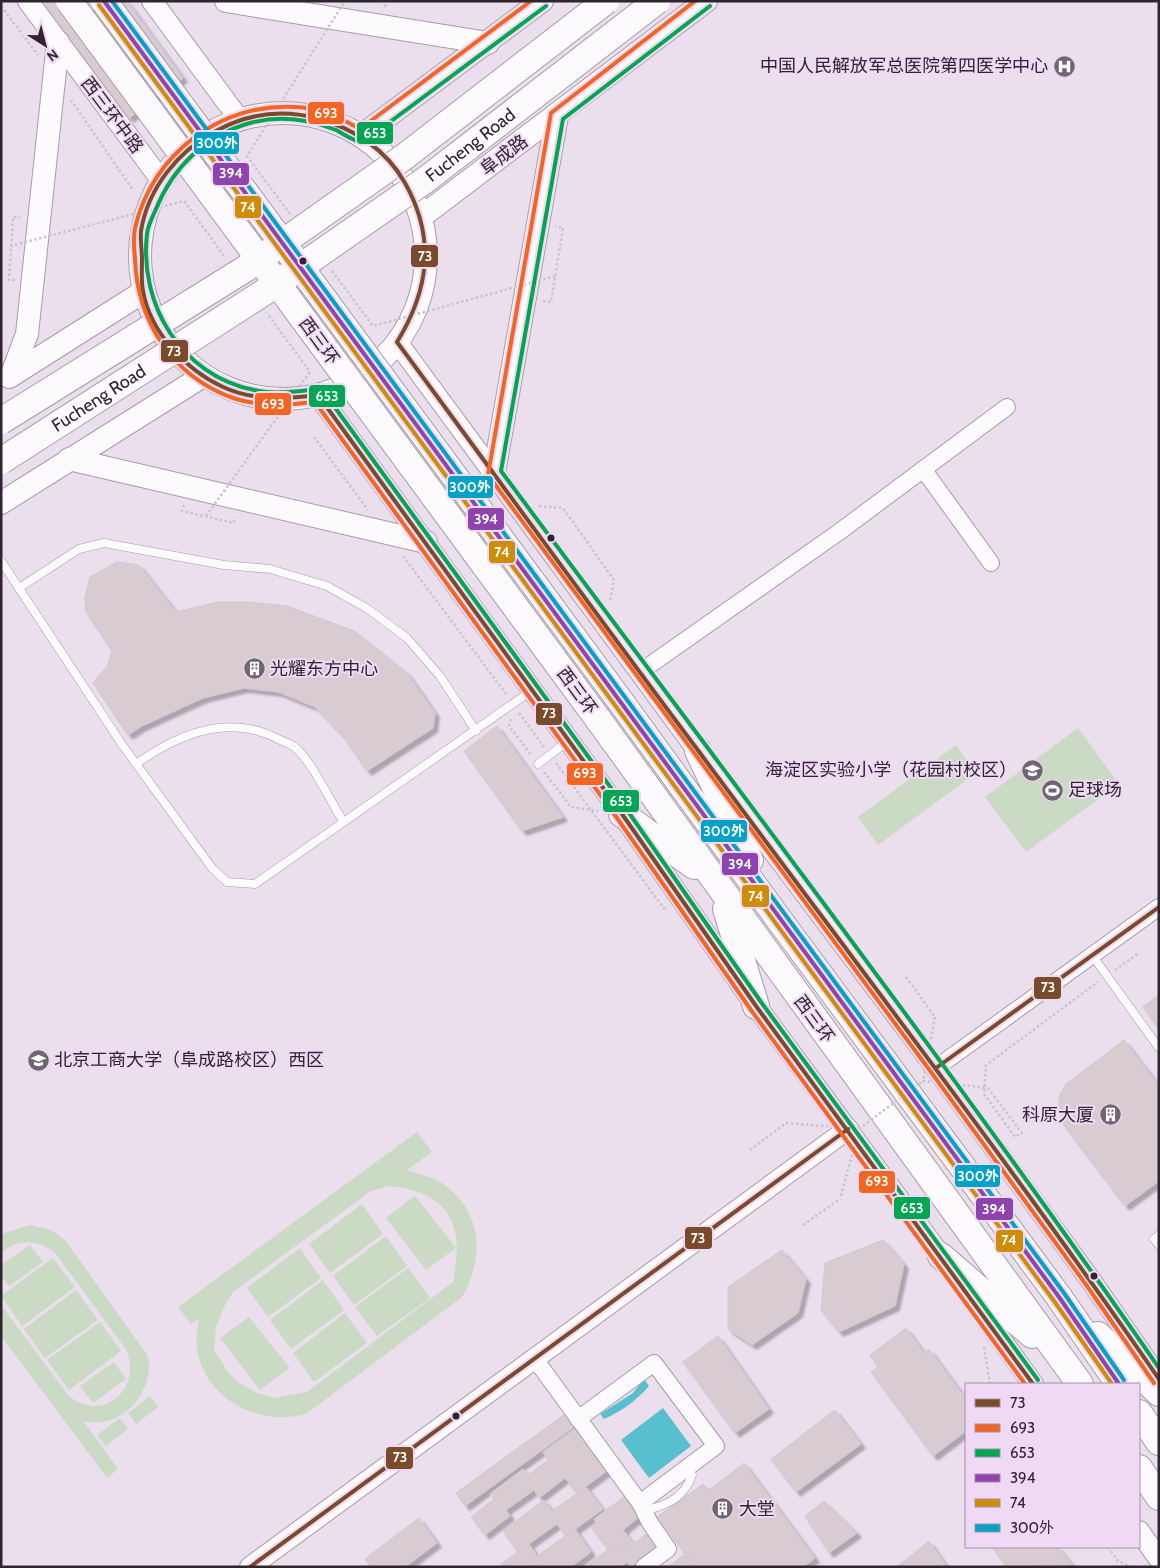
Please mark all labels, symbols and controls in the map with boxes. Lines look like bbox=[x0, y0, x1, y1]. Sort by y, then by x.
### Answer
north arrow bbox=[20, 20, 70, 70]
text: N bbox=[43, 45, 62, 66]
hospital icon: 中国人民解放军总医院第四医学中心 bbox=[1052, 54, 1076, 78]
place label: 中国人民解放军总医院第四医学中心 bbox=[760, 55, 1048, 77]
street label: 西三环中路 bbox=[76, 72, 148, 158]
line badge: 693 bbox=[307, 101, 345, 125]
text: 693 bbox=[314, 104, 338, 122]
street label: Fucheng Road bbox=[421, 104, 520, 187]
line badge: 653 bbox=[356, 121, 394, 145]
text: 653 bbox=[364, 124, 386, 142]
street label: 阜成路 bbox=[476, 130, 532, 180]
line badge: 300外 bbox=[193, 131, 240, 155]
text: 300外 bbox=[196, 134, 238, 152]
line badge: 394 bbox=[212, 162, 250, 186]
text: 394 bbox=[219, 164, 243, 182]
line badge: 74 bbox=[234, 195, 262, 219]
text: 74 bbox=[240, 198, 256, 216]
line badge: 73 bbox=[410, 244, 439, 268]
text: 73 bbox=[418, 247, 432, 265]
unlabelled marker bbox=[298, 256, 308, 266]
street label: 西三环 bbox=[294, 313, 344, 369]
line badge: 73 bbox=[160, 339, 189, 363]
text: 73 bbox=[167, 342, 181, 360]
street label: Fucheng Road bbox=[47, 360, 150, 437]
line badge: 653 bbox=[308, 384, 346, 408]
text: 653 bbox=[316, 387, 338, 405]
line badge: 693 bbox=[254, 392, 292, 416]
text: 693 bbox=[261, 395, 285, 413]
line badge: 300外 bbox=[447, 475, 494, 499]
text: 300外 bbox=[449, 478, 491, 496]
line badge: 394 bbox=[467, 507, 505, 531]
text: 394 bbox=[474, 510, 498, 528]
unlabelled marker bbox=[546, 533, 556, 543]
line badge: 74 bbox=[488, 540, 516, 564]
text: 74 bbox=[494, 543, 510, 561]
building icon: 光耀东方中心 bbox=[242, 657, 266, 681]
place label: 光耀东方中心 bbox=[270, 658, 378, 680]
street label: 西三环 bbox=[552, 663, 602, 719]
line badge: 73 bbox=[535, 702, 563, 726]
text: 73 bbox=[542, 704, 556, 722]
school or university icon: 海淀区实验小学（花园村校区） bbox=[1021, 758, 1045, 782]
place label: 海淀区实验小学（花园村校区） bbox=[765, 759, 1017, 781]
line badge: 693 bbox=[566, 762, 604, 786]
text: 693 bbox=[573, 764, 597, 782]
sports icon: 足球场 bbox=[1040, 778, 1064, 802]
place label: 足球场 bbox=[1068, 779, 1122, 801]
line badge: 653 bbox=[602, 789, 640, 813]
text: 653 bbox=[610, 792, 632, 810]
line badge: 300外 bbox=[700, 819, 748, 843]
text: 300外 bbox=[703, 822, 745, 840]
line badge: 394 bbox=[721, 852, 759, 876]
text: 394 bbox=[728, 855, 752, 873]
line badge: 74 bbox=[741, 884, 770, 908]
text: 74 bbox=[748, 887, 764, 905]
line badge: 73 bbox=[1033, 976, 1062, 1000]
text: 73 bbox=[1041, 978, 1055, 996]
street label: 西三环 bbox=[789, 991, 839, 1047]
school or university icon: 北京工商大学（阜成路校区）西区 bbox=[26, 1048, 50, 1072]
place label: 北京工商大学（阜成路校区）西区 bbox=[54, 1049, 324, 1071]
building icon: 科原大厦 bbox=[1098, 1103, 1122, 1127]
place label: 科原大厦 bbox=[1022, 1104, 1094, 1126]
line badge: 300外 bbox=[954, 1164, 1001, 1188]
text: 300外 bbox=[957, 1167, 999, 1185]
line badge: 693 bbox=[858, 1170, 896, 1194]
text: 693 bbox=[865, 1172, 889, 1190]
line badge: 653 bbox=[893, 1196, 931, 1220]
line badge: 394 bbox=[975, 1197, 1014, 1221]
text: 653 bbox=[901, 1199, 923, 1217]
text: 394 bbox=[982, 1200, 1006, 1218]
line badge: 73 bbox=[684, 1226, 713, 1250]
text: 73 bbox=[691, 1229, 705, 1247]
line badge: 74 bbox=[995, 1229, 1024, 1253]
text: 74 bbox=[1001, 1231, 1017, 1249]
unlabelled marker bbox=[1089, 1271, 1099, 1281]
legend bbox=[965, 1383, 1140, 1548]
text: 73 bbox=[1010, 1394, 1026, 1412]
unlabelled marker bbox=[451, 1411, 461, 1421]
text: 693 bbox=[1010, 1419, 1035, 1437]
text: 653 bbox=[1010, 1444, 1035, 1462]
line badge: 73 bbox=[385, 1446, 414, 1470]
text: 73 bbox=[393, 1448, 407, 1466]
text: 394 bbox=[1010, 1469, 1036, 1487]
text: 74 bbox=[1010, 1494, 1026, 1512]
building icon: 大堂 bbox=[711, 1497, 735, 1521]
place label: 大堂 bbox=[739, 1498, 775, 1520]
text: 300外 bbox=[1010, 1519, 1054, 1537]

